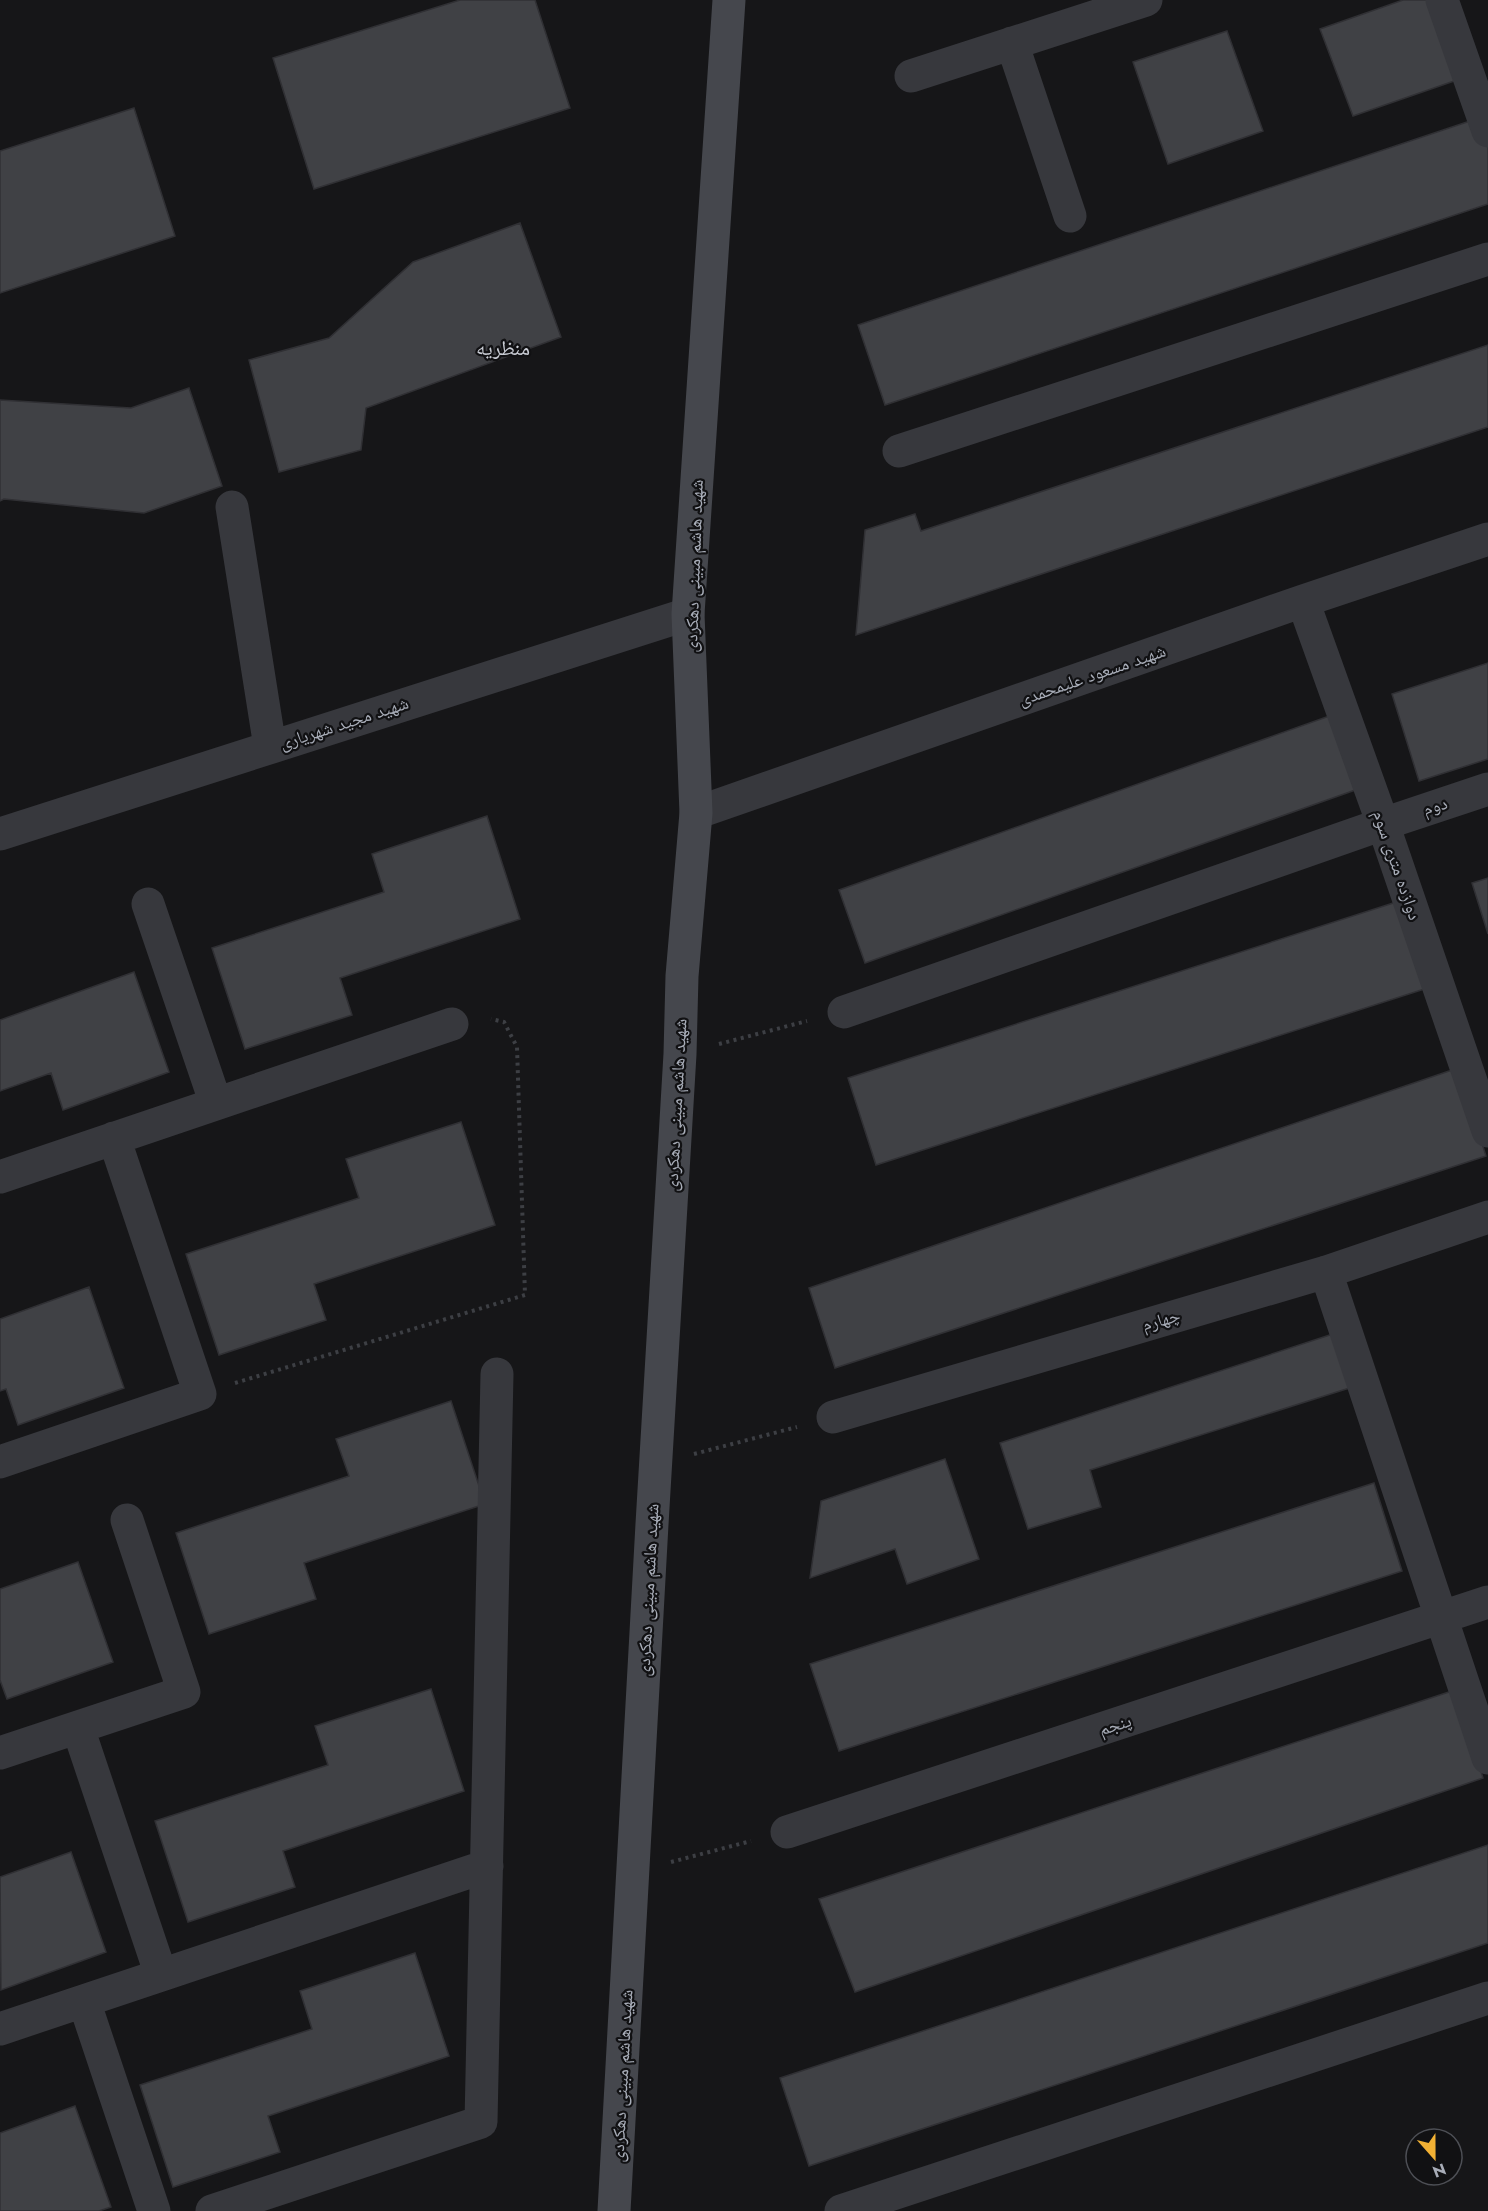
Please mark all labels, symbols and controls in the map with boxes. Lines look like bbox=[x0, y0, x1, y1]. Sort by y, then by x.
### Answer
district label: منظریه bbox=[476, 333, 530, 363]
street label: شهید هاشم مبینی دهکردی bbox=[678, 479, 710, 653]
street label: شهید مسعود علیمحمدی bbox=[1015, 638, 1169, 712]
street label: شهید مجید شهریاری bbox=[276, 690, 412, 756]
street label: دوم bbox=[1419, 790, 1451, 822]
street label: دوازده متری سوم bbox=[1366, 806, 1428, 924]
street label: شهید هاشم مبینی دهکردی bbox=[658, 1018, 694, 1192]
street label: چهارم bbox=[1139, 1302, 1183, 1338]
street label: شهید هاشم مبینی دهکردی bbox=[630, 1503, 666, 1677]
street label: پنجم bbox=[1095, 1708, 1135, 1742]
street label: شهید هاشم مبینی دهکردی bbox=[604, 1989, 640, 2163]
north arrow bbox=[1404, 2127, 1464, 2187]
text: N bbox=[1429, 2158, 1449, 2184]

